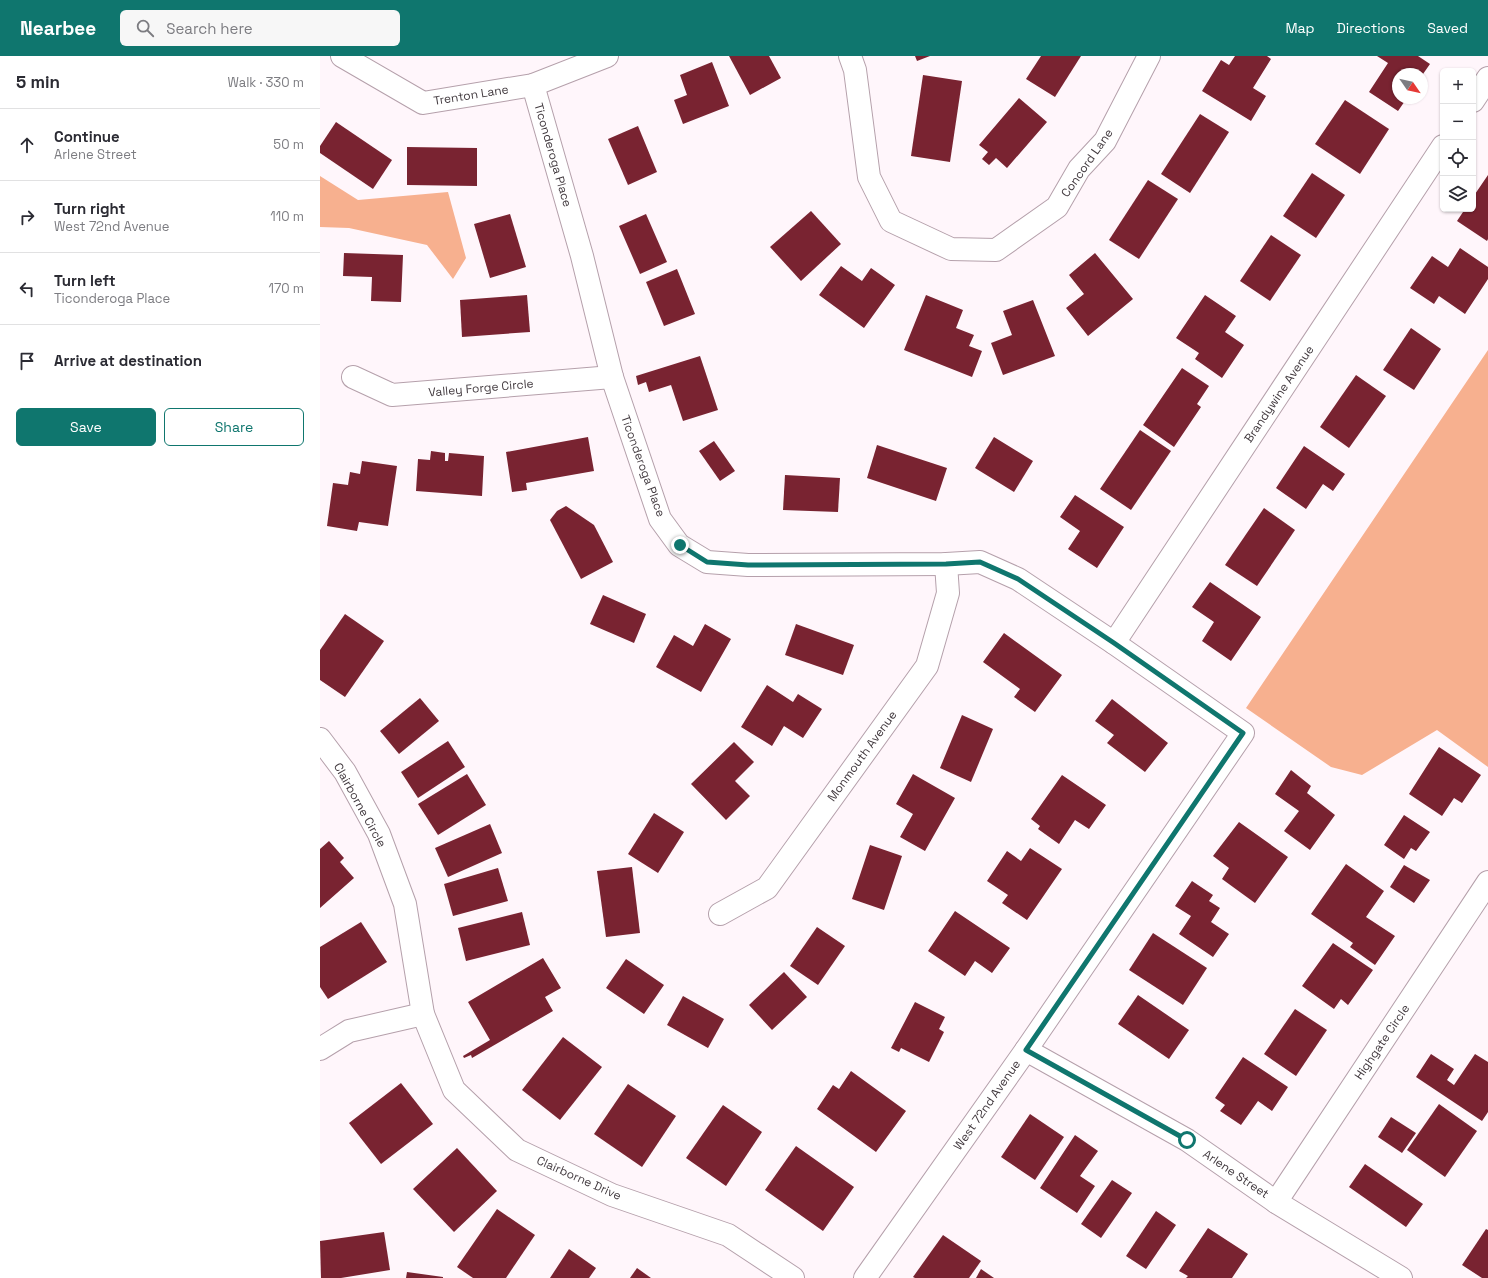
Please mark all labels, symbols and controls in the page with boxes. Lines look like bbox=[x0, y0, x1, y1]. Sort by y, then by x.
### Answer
search box bbox=[120, 10, 400, 46]
text: Nearbee bbox=[20, 16, 96, 41]
icon: search bbox=[134, 17, 156, 39]
text: Search here bbox=[166, 19, 253, 38]
text: Map bbox=[1285, 19, 1315, 37]
text: Directions bbox=[1337, 19, 1405, 37]
text: Saved bbox=[1427, 19, 1468, 37]
north arrow bbox=[1392, 68, 1428, 104]
map controls bbox=[1440, 68, 1476, 212]
button: + bbox=[1440, 68, 1476, 104]
text: 5 min bbox=[16, 71, 60, 93]
text: Walk · 330 m bbox=[227, 74, 304, 91]
street label: Trenton Lane bbox=[432, 81, 510, 109]
street label: Ticonderoga Place bbox=[531, 101, 575, 209]
button: − bbox=[1440, 104, 1476, 140]
street label: Concord Lane bbox=[1057, 126, 1117, 200]
text: Continue bbox=[54, 127, 120, 146]
icon: ahead bbox=[16, 134, 38, 156]
text: 50 m bbox=[273, 136, 304, 153]
button: locate bbox=[1440, 140, 1476, 176]
text: Arlene Street bbox=[54, 146, 137, 163]
button: layers bbox=[1440, 176, 1476, 212]
text: Turn right bbox=[54, 199, 125, 218]
icon: right bbox=[16, 206, 38, 228]
text: 110 m bbox=[270, 208, 304, 225]
text: West 72nd Avenue bbox=[54, 218, 169, 235]
text: Turn left bbox=[54, 271, 116, 290]
icon: left bbox=[16, 278, 38, 300]
text: 170 m bbox=[268, 280, 304, 297]
text: Ticonderoga Place bbox=[54, 290, 170, 307]
street label: Brandywine Avenue bbox=[1241, 342, 1317, 446]
icon: arrive bbox=[16, 350, 38, 372]
text: Arrive at destination bbox=[54, 351, 202, 370]
street label: Valley Forge Circle bbox=[428, 375, 534, 401]
button: Save bbox=[16, 408, 156, 446]
button: Share bbox=[164, 408, 304, 446]
street label: Ticonderoga Place bbox=[617, 413, 669, 519]
route end bbox=[671, 536, 689, 554]
street label: Monmouth Avenue bbox=[824, 707, 900, 805]
street label: Clairborne Circle bbox=[330, 760, 390, 850]
street label: Highgate Circle bbox=[1351, 1001, 1413, 1083]
street label: West 72nd Avenue bbox=[950, 1057, 1024, 1153]
route start bbox=[1178, 1131, 1196, 1149]
street label: Arlene Street bbox=[1200, 1146, 1272, 1202]
street label: Clairborne Drive bbox=[534, 1152, 624, 1204]

